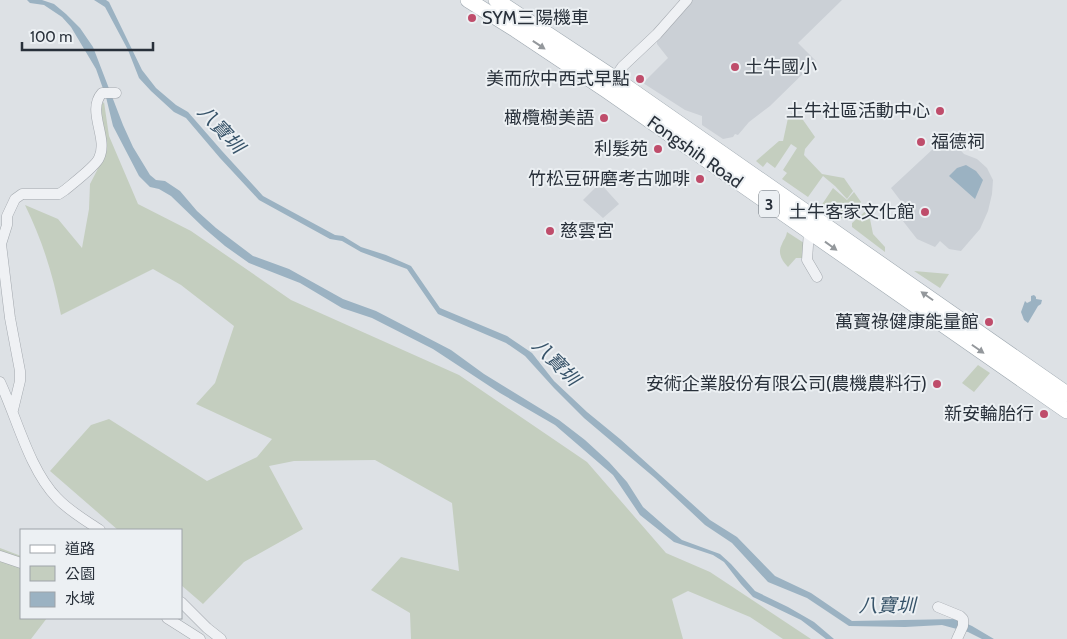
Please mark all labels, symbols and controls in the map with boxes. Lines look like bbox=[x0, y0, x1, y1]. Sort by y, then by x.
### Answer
place label: SYM三陽機車 bbox=[482, 7, 589, 29]
marker: SYM三陽機車 bbox=[466, 12, 478, 24]
scale bar bbox=[22, 20, 154, 52]
text: 100 m bbox=[30, 28, 72, 46]
one-way arrow bbox=[532, 40, 545, 50]
place label: 土牛國小 bbox=[745, 56, 817, 78]
marker: 土牛國小 bbox=[729, 61, 741, 73]
place label: 美而欣中西式早點 bbox=[486, 68, 630, 90]
marker: 美而欣中西式早點 bbox=[634, 73, 646, 85]
water label: 八寶圳 bbox=[193, 100, 251, 160]
place label: 土牛社區活動中心 bbox=[786, 100, 930, 122]
marker: 土牛社區活動中心 bbox=[934, 105, 946, 117]
place label: 橄欖樹美語 bbox=[504, 107, 594, 129]
street label: Fongshih Road bbox=[643, 111, 747, 193]
marker: 橄欖樹美語 bbox=[598, 112, 610, 124]
place label: 福德祠 bbox=[931, 131, 985, 153]
marker: 福德祠 bbox=[915, 136, 927, 148]
place label: 利髮苑 bbox=[594, 138, 648, 160]
marker: 利髮苑 bbox=[652, 143, 664, 155]
place label: 竹松豆研磨考古咖啡 bbox=[528, 168, 690, 190]
marker: 竹松豆研磨考古咖啡 bbox=[694, 173, 706, 185]
road number: 3 bbox=[759, 190, 779, 218]
place label: 土牛客家文化館 bbox=[789, 201, 915, 223]
marker: 土牛客家文化館 bbox=[919, 206, 931, 218]
place label: 慈雲宮 bbox=[560, 220, 614, 242]
marker: 慈雲宮 bbox=[544, 225, 556, 237]
one-way arrow bbox=[824, 241, 838, 251]
one-way arrow bbox=[920, 291, 933, 301]
place label: 萬寶祿健康能量館 bbox=[835, 311, 979, 333]
marker: 萬寶祿健康能量館 bbox=[983, 316, 995, 328]
water label: 八寶圳 bbox=[528, 334, 586, 392]
one-way arrow bbox=[972, 344, 985, 354]
place label: 安術企業股份有限公司(農機農料行) bbox=[646, 373, 927, 395]
marker: 安術企業股份有限公司(農機農料行) bbox=[931, 378, 943, 390]
place label: 新安輪胎行 bbox=[944, 403, 1034, 425]
marker: 新安輪胎行 bbox=[1038, 408, 1050, 420]
legend bbox=[20, 529, 182, 619]
text: 道路 bbox=[65, 540, 95, 558]
text: 公園 bbox=[65, 565, 95, 583]
text: 水域 bbox=[65, 590, 95, 608]
water label: 八寶圳 bbox=[858, 594, 918, 617]

